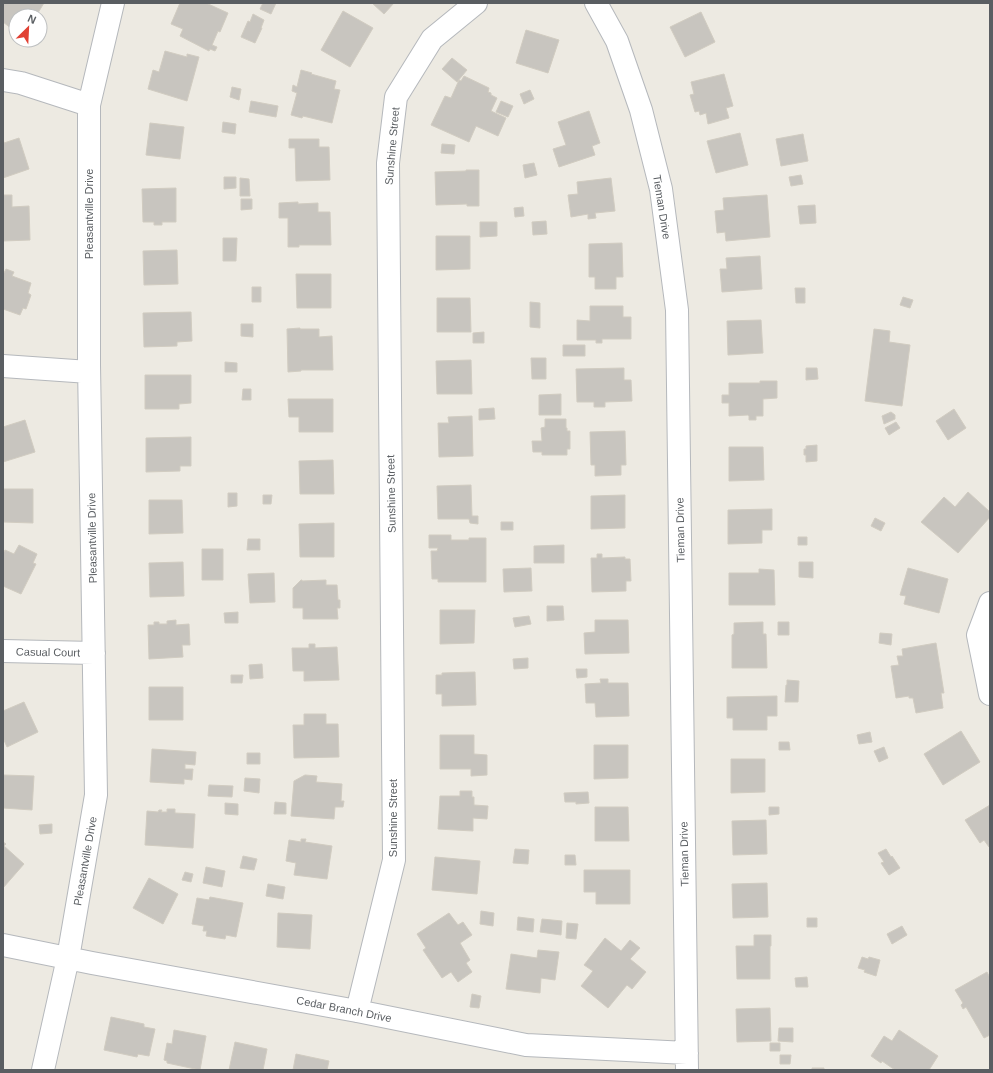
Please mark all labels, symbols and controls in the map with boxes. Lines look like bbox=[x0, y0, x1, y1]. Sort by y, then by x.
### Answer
north arrow bbox=[8, 8, 48, 48]
text: N bbox=[26, 12, 38, 26]
street label: Sunshine Street bbox=[383, 106, 401, 186]
street label: Pleasantville Drive bbox=[83, 169, 95, 259]
street label: Tieman Drive bbox=[651, 174, 673, 240]
street label: Sunshine Street bbox=[384, 455, 398, 533]
street label: Pleasantville Drive bbox=[85, 493, 99, 583]
street label: Tieman Drive bbox=[673, 497, 687, 563]
street label: Casual Court bbox=[16, 645, 80, 659]
street label: Sunshine Street bbox=[387, 779, 399, 857]
street label: Pleasantville Drive bbox=[71, 815, 99, 907]
street label: Tieman Drive bbox=[677, 821, 691, 887]
street label: Cedar Branch Drive bbox=[295, 994, 393, 1024]

